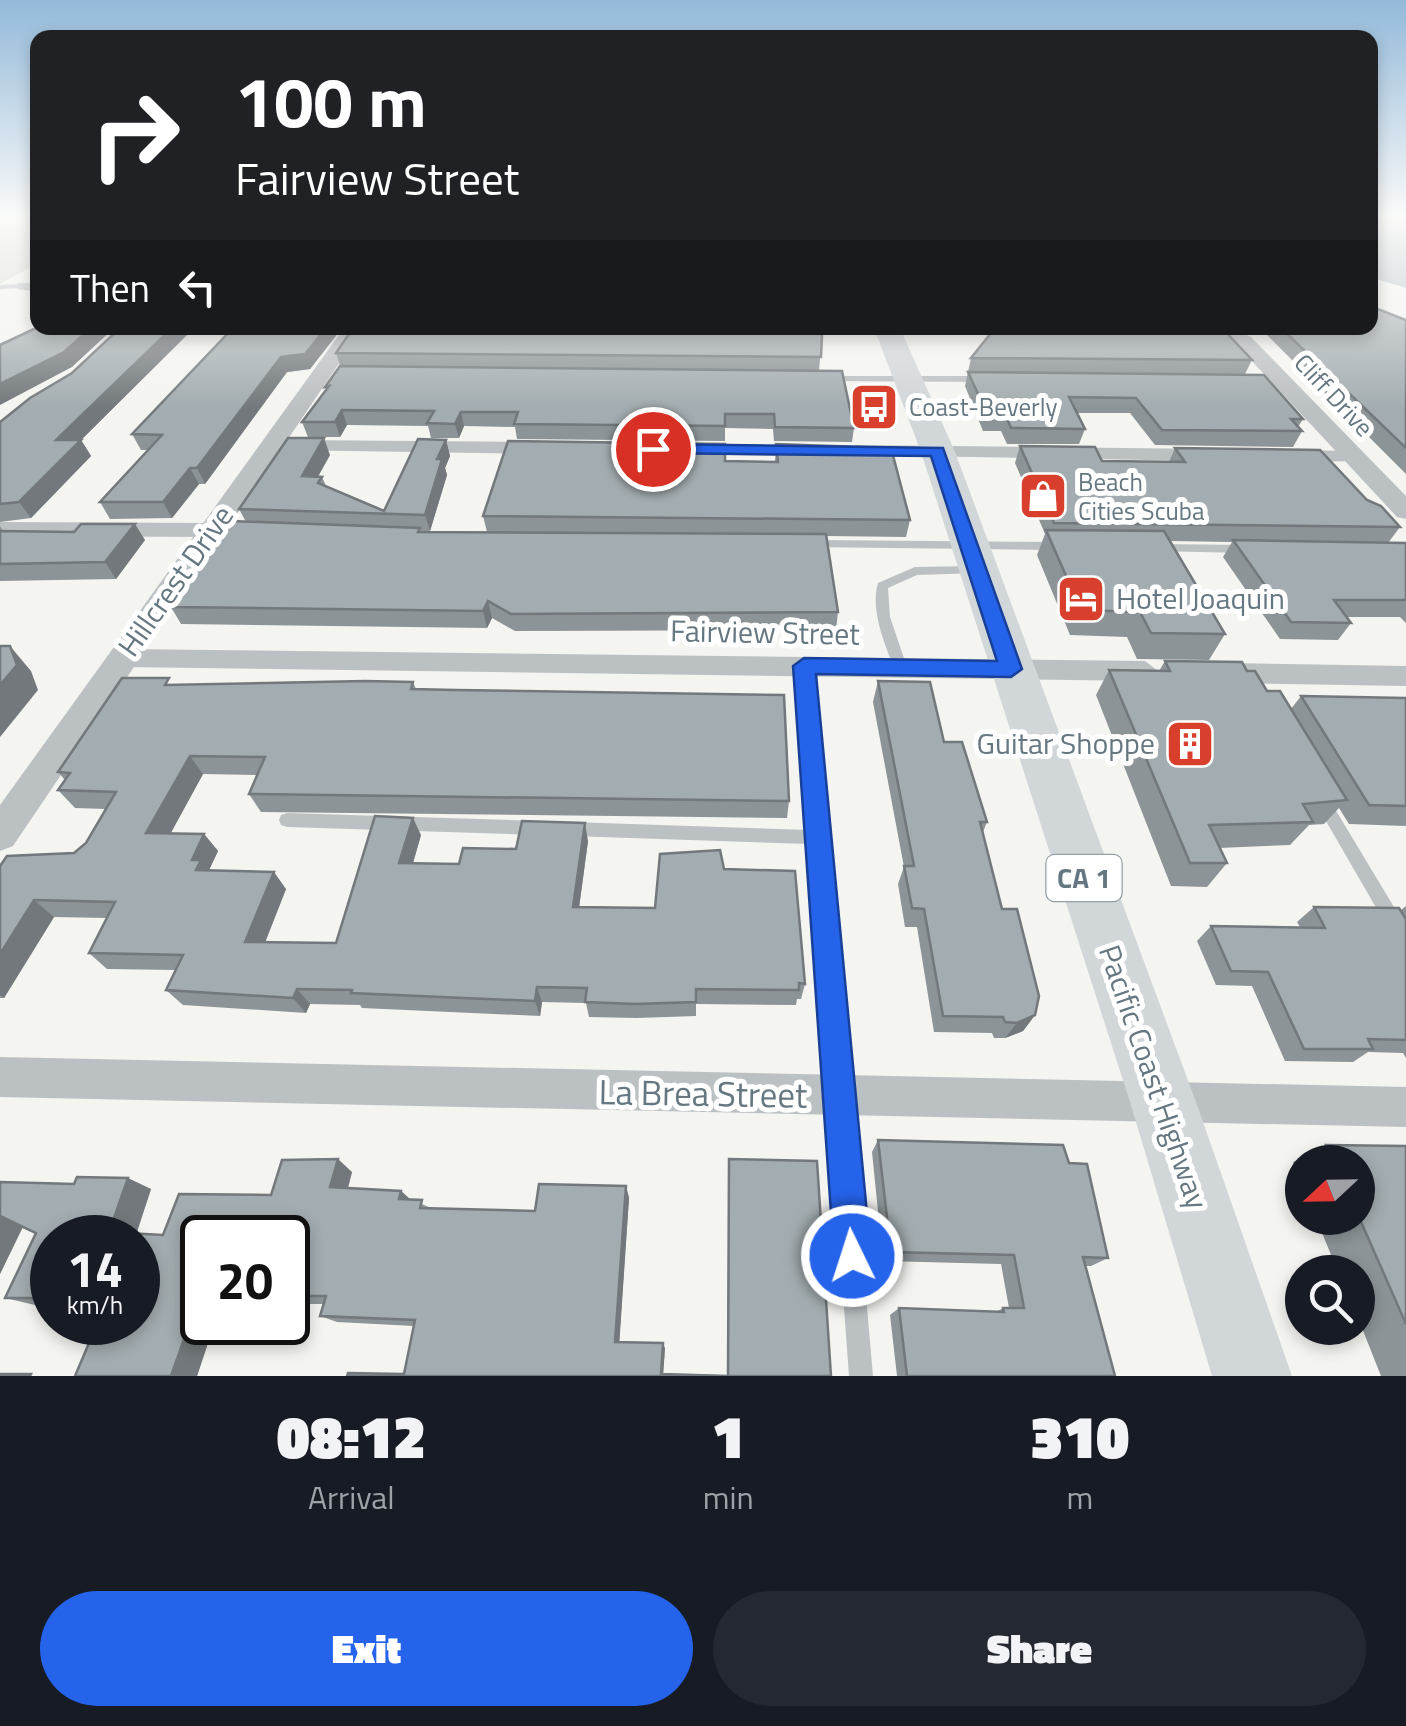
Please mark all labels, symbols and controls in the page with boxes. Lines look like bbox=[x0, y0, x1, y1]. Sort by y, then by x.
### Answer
text: 100 m bbox=[235, 48, 427, 154]
icon: right bbox=[70, 70, 200, 200]
text: Fairview Street bbox=[235, 144, 519, 212]
text: Then bbox=[70, 259, 150, 317]
icon: left bbox=[170, 260, 225, 315]
street label: Cliff Drive bbox=[1285, 345, 1383, 445]
bus stop icon: Coast-Beverly bbox=[848, 381, 900, 433]
place label: Coast-Beverly bbox=[909, 388, 1058, 426]
pin bbox=[611, 407, 696, 492]
icon: arrive bbox=[626, 422, 681, 477]
place label: Beach Cities Scuba bbox=[1078, 463, 1205, 530]
shop icon: Beach Cities Scuba bbox=[1017, 470, 1069, 522]
street label: Hillcrest Drive bbox=[106, 495, 244, 666]
hotel icon: Hotel Joaquin bbox=[1055, 573, 1107, 625]
place label: Hotel Joaquin bbox=[1116, 575, 1285, 621]
street label: Fairview Street bbox=[670, 607, 861, 657]
building icon: Guitar Shoppe bbox=[1164, 718, 1216, 770]
place label: Guitar Shoppe bbox=[977, 720, 1155, 766]
road number: CA 1 bbox=[1046, 855, 1122, 901]
street label: Pacific Coast Highway bbox=[1087, 938, 1221, 1215]
street label: La Brea Street bbox=[598, 1064, 808, 1122]
north arrow bbox=[1285, 1145, 1375, 1235]
map controls bbox=[1285, 1145, 1375, 1345]
position arrow bbox=[800, 1204, 904, 1308]
speed limit sign: 20 bbox=[180, 1215, 310, 1345]
text: 14 bbox=[67, 1230, 123, 1306]
button: search bbox=[1285, 1255, 1375, 1345]
text: km/h bbox=[67, 1286, 123, 1324]
text: 08:12 bbox=[277, 1390, 426, 1481]
text: 1 bbox=[712, 1390, 745, 1481]
text: 310 bbox=[1030, 1390, 1129, 1481]
text: Arrival bbox=[308, 1473, 395, 1521]
text: min bbox=[703, 1473, 754, 1521]
text: m bbox=[1066, 1473, 1093, 1521]
button: Exit bbox=[40, 1591, 693, 1706]
button: Share bbox=[713, 1591, 1366, 1706]

